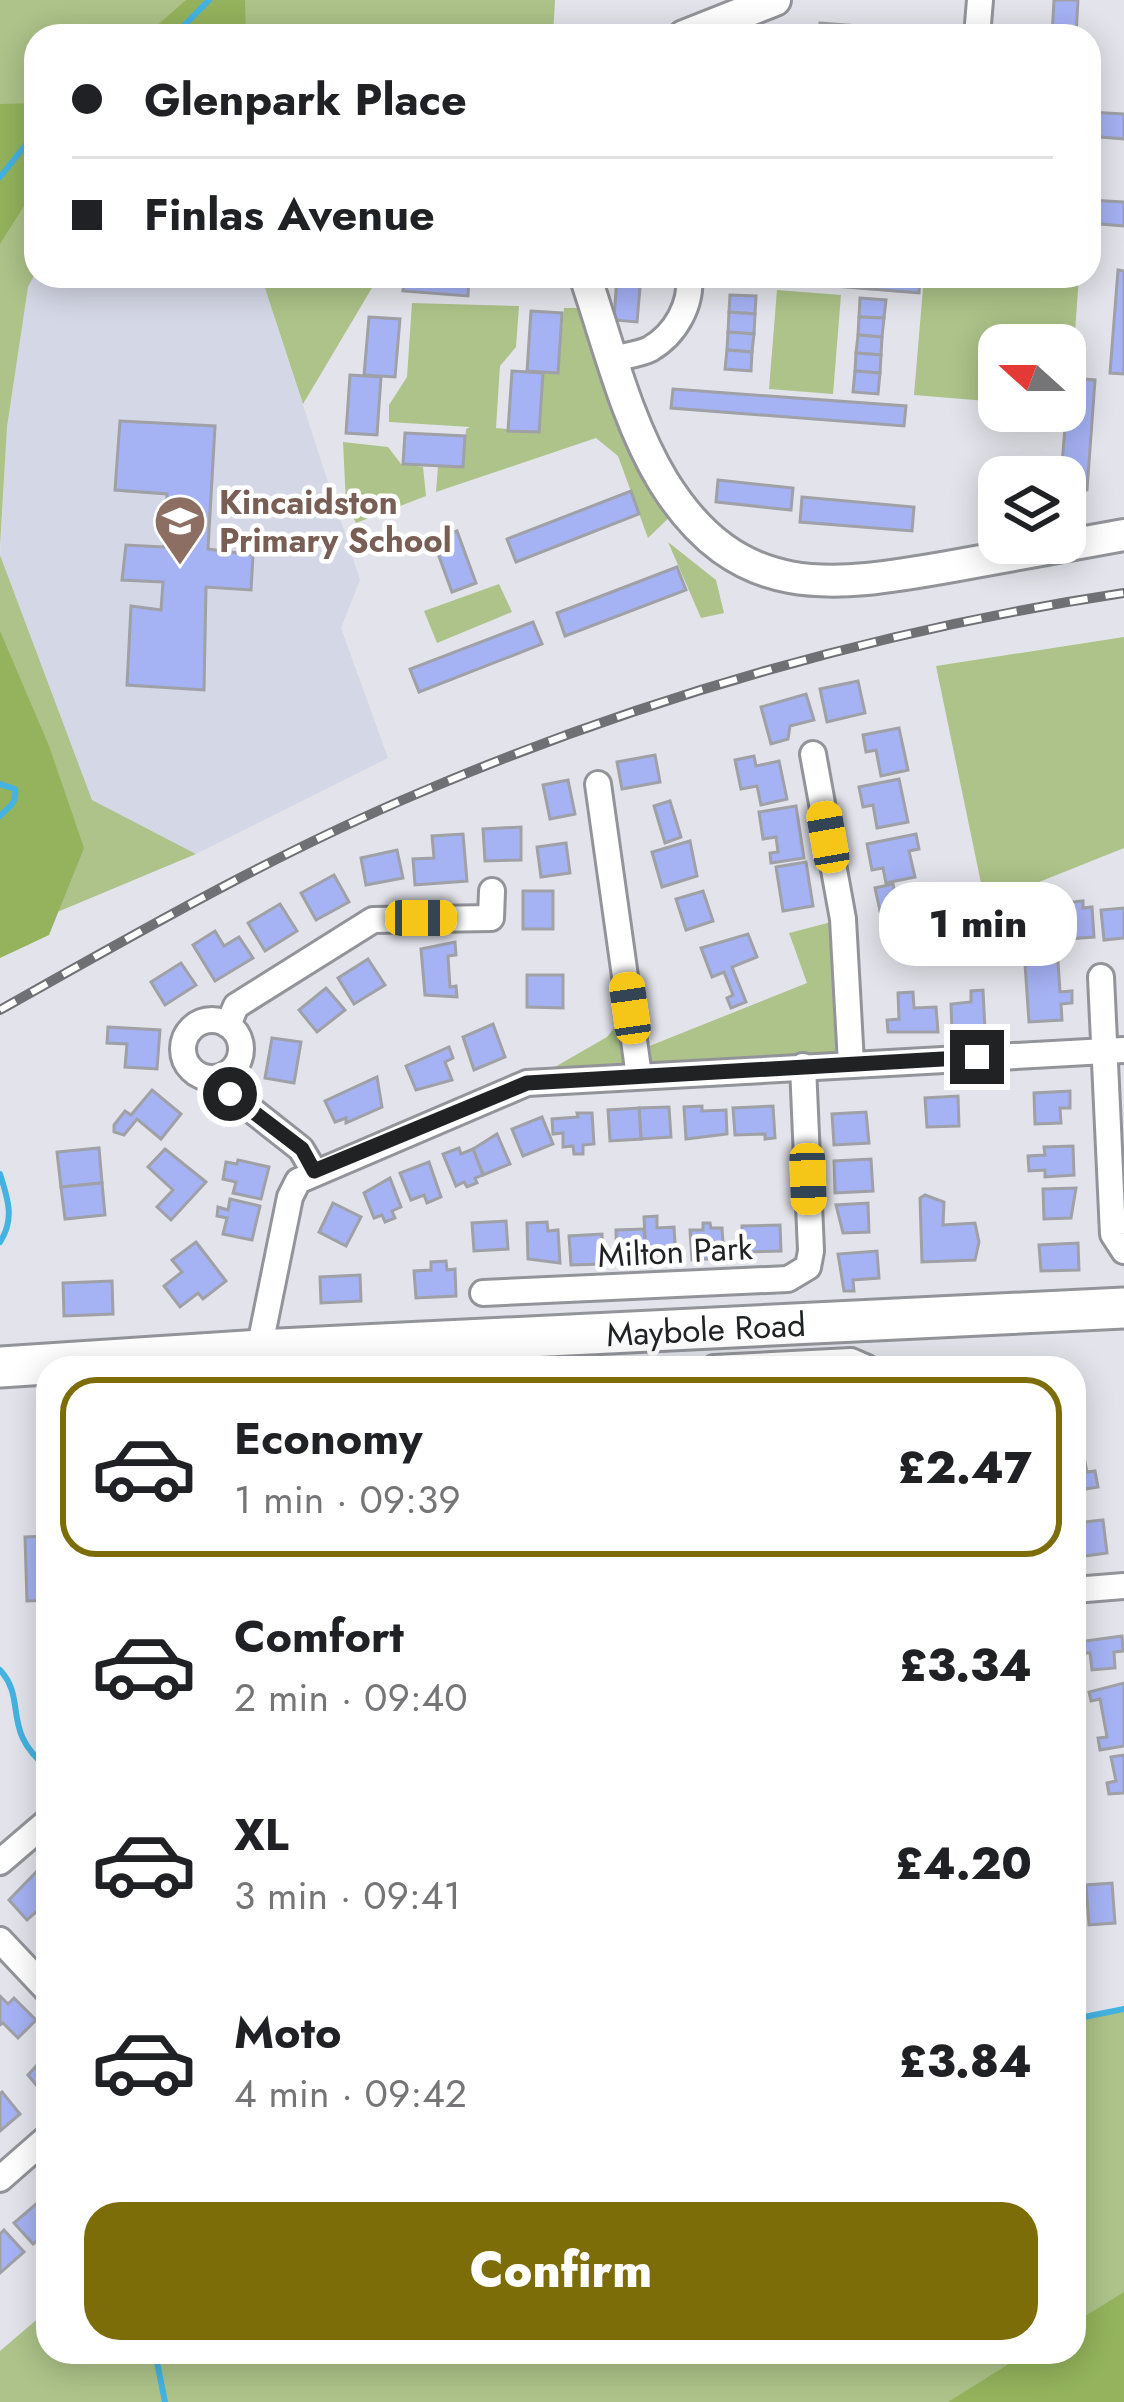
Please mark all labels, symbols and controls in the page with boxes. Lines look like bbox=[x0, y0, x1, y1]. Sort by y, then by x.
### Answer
text: Glenpark Place bbox=[144, 67, 467, 132]
text: Finlas Avenue bbox=[144, 182, 435, 247]
north arrow bbox=[978, 324, 1086, 432]
map controls bbox=[978, 324, 1086, 564]
button: layers bbox=[978, 456, 1086, 564]
place label: Kincaidston Primary School bbox=[219, 479, 452, 564]
school or university icon: Kincaidston Primary School bbox=[152, 493, 208, 567]
car bbox=[804, 798, 852, 876]
callout: 1 min bbox=[878, 883, 1076, 967]
text: 1 min bbox=[929, 895, 1027, 952]
car bbox=[385, 900, 457, 936]
car bbox=[607, 970, 653, 1046]
route end bbox=[950, 1030, 1004, 1084]
route start bbox=[203, 1067, 257, 1121]
car bbox=[789, 1142, 827, 1216]
street label: Milton Park bbox=[596, 1224, 754, 1279]
street label: Maybole Road bbox=[605, 1301, 807, 1358]
text: Economy bbox=[234, 1406, 422, 1471]
icon: car bbox=[90, 1413, 198, 1521]
text: £2.47 bbox=[897, 1435, 1032, 1500]
text: 1 min · 09:39 bbox=[234, 1471, 461, 1528]
text: Comfort bbox=[234, 1604, 404, 1669]
icon: car bbox=[90, 1611, 198, 1719]
text: £3.34 bbox=[899, 1633, 1032, 1698]
text: 2 min · 09:40 bbox=[234, 1669, 468, 1726]
text: XL bbox=[234, 1802, 289, 1867]
icon: car bbox=[90, 1809, 198, 1917]
text: £4.20 bbox=[895, 1831, 1032, 1896]
text: 3 min · 09:41 bbox=[234, 1867, 461, 1924]
text: Moto bbox=[234, 2000, 342, 2065]
icon: car bbox=[90, 2007, 198, 2115]
text: £3.84 bbox=[899, 2029, 1032, 2094]
text: 4 min · 09:42 bbox=[234, 2065, 467, 2122]
button: Confirm bbox=[84, 2202, 1038, 2340]

